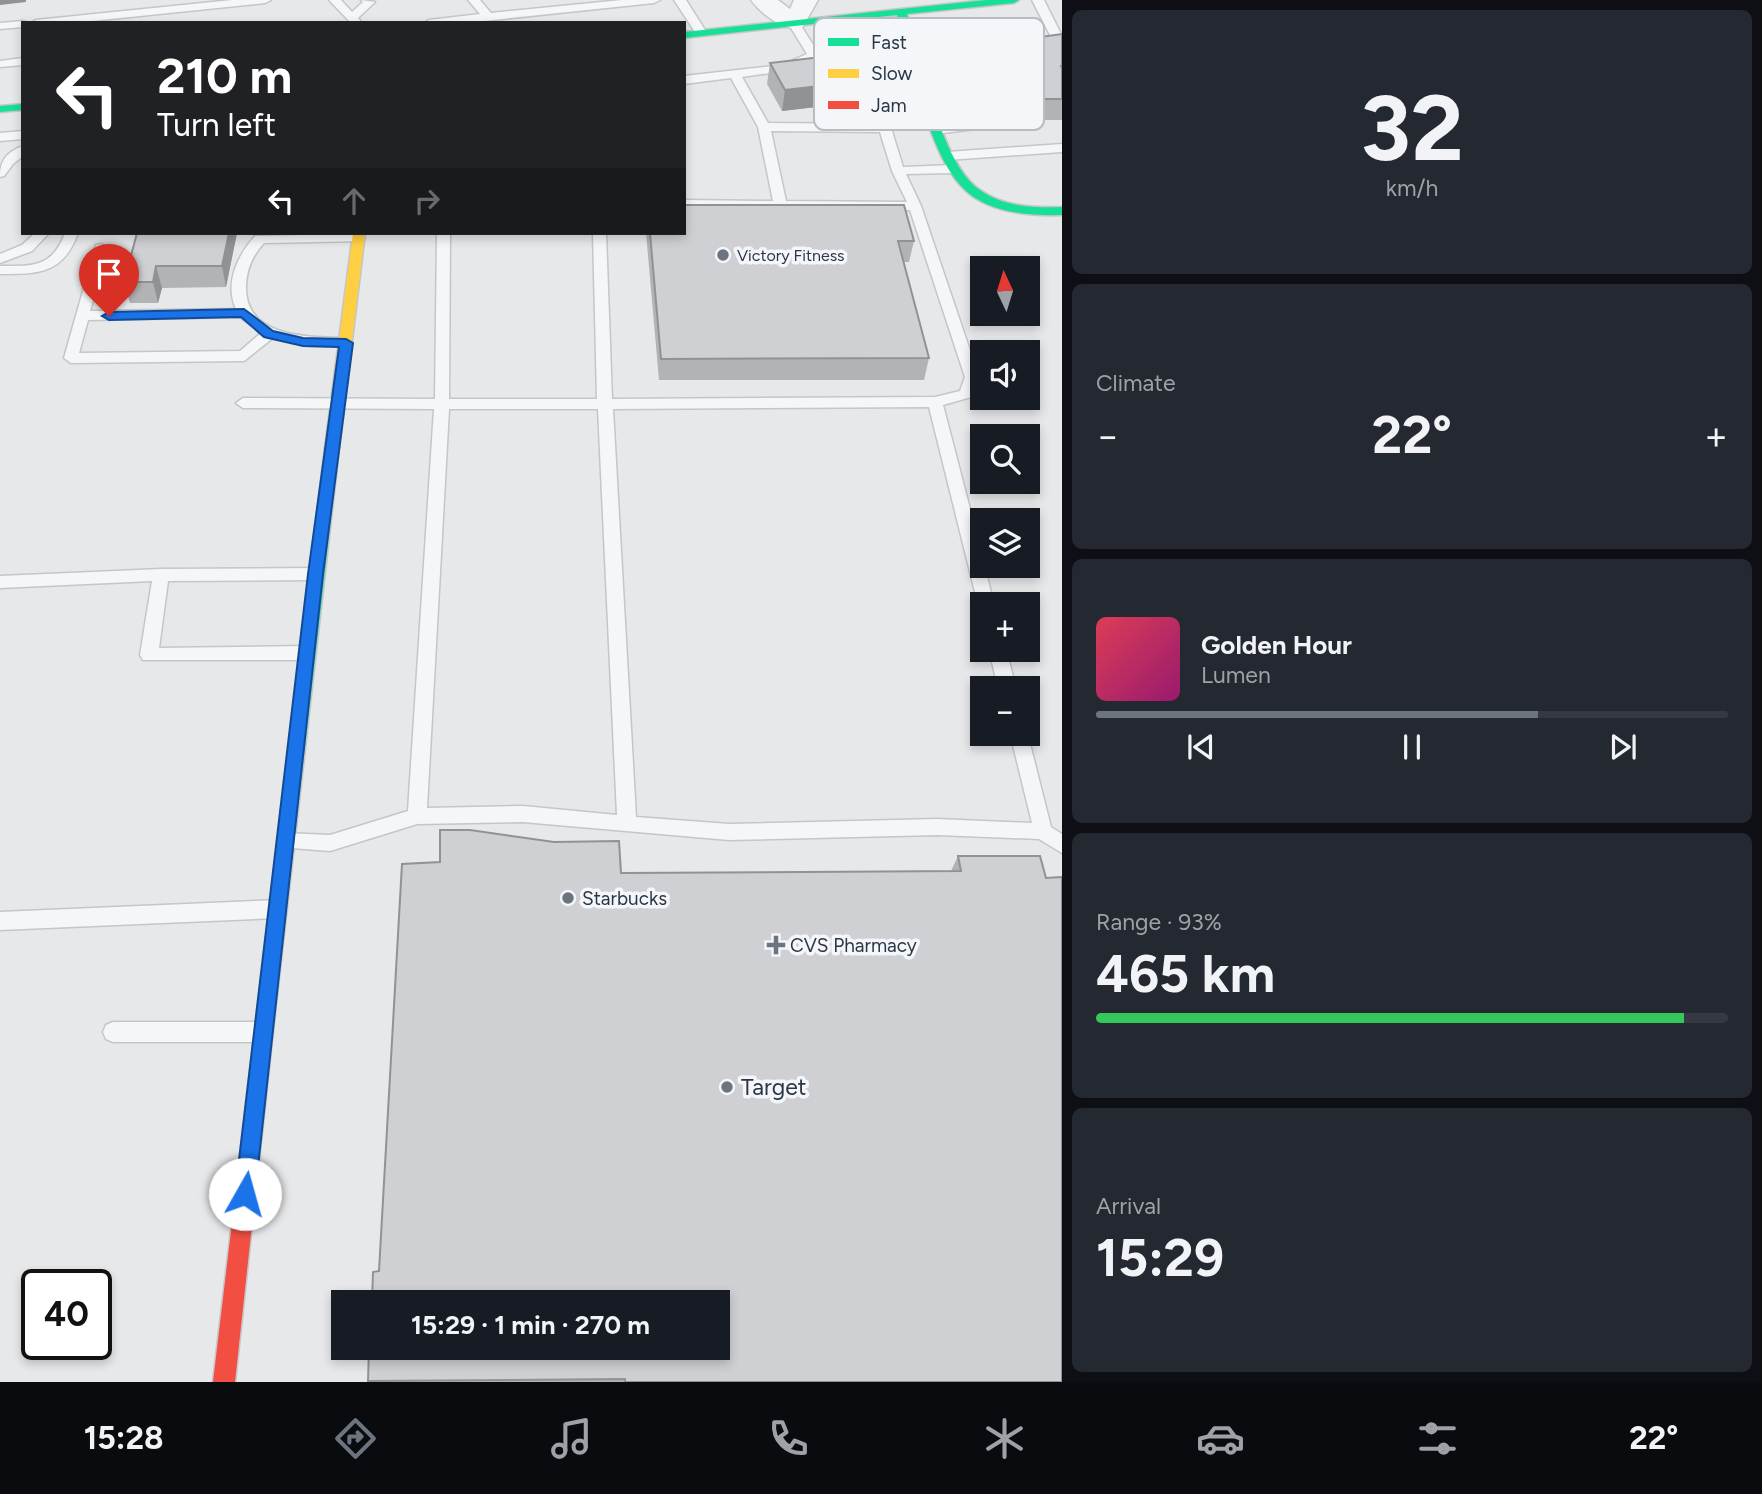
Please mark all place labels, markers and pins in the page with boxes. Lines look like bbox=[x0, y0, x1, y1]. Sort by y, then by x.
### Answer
pin bbox=[79, 244, 139, 316]
place label: Victory Fitness bbox=[737, 246, 845, 265]
marker: Victory Fitness bbox=[715, 247, 731, 263]
place label: Starbucks bbox=[582, 887, 667, 910]
marker: Starbucks bbox=[560, 890, 576, 906]
place label: CVS Pharmacy bbox=[790, 934, 917, 957]
marker: CVS Pharmacy bbox=[768, 937, 784, 953]
place label: Target bbox=[741, 1073, 807, 1101]
marker: Target bbox=[719, 1079, 735, 1095]

